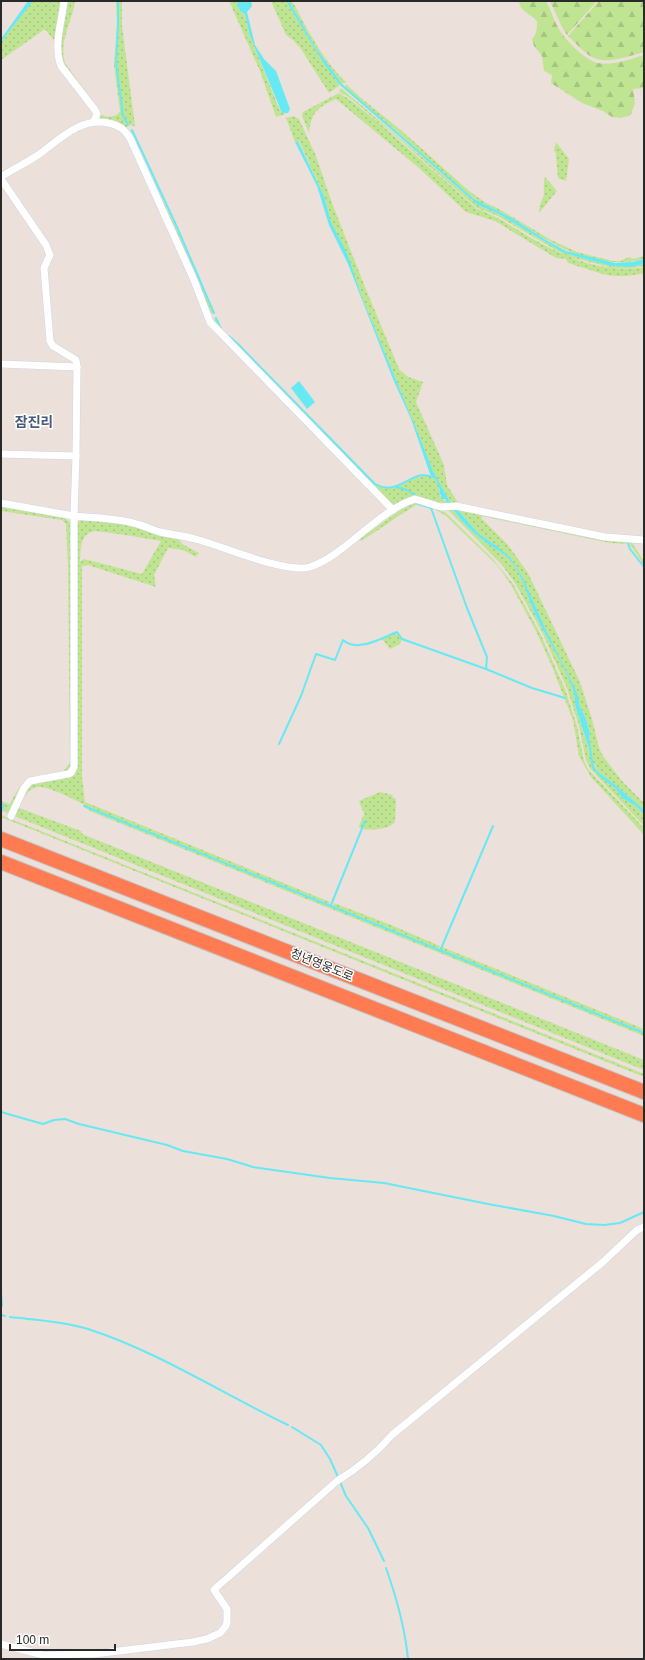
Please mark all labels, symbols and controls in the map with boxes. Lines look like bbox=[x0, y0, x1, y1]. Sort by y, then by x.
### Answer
district label: 잠진리 bbox=[15, 414, 53, 430]
street label: 청년영웅도로 bbox=[289, 946, 355, 984]
scale bar bbox=[10, 1626, 115, 1652]
text: 100 m bbox=[16, 1633, 49, 1647]

